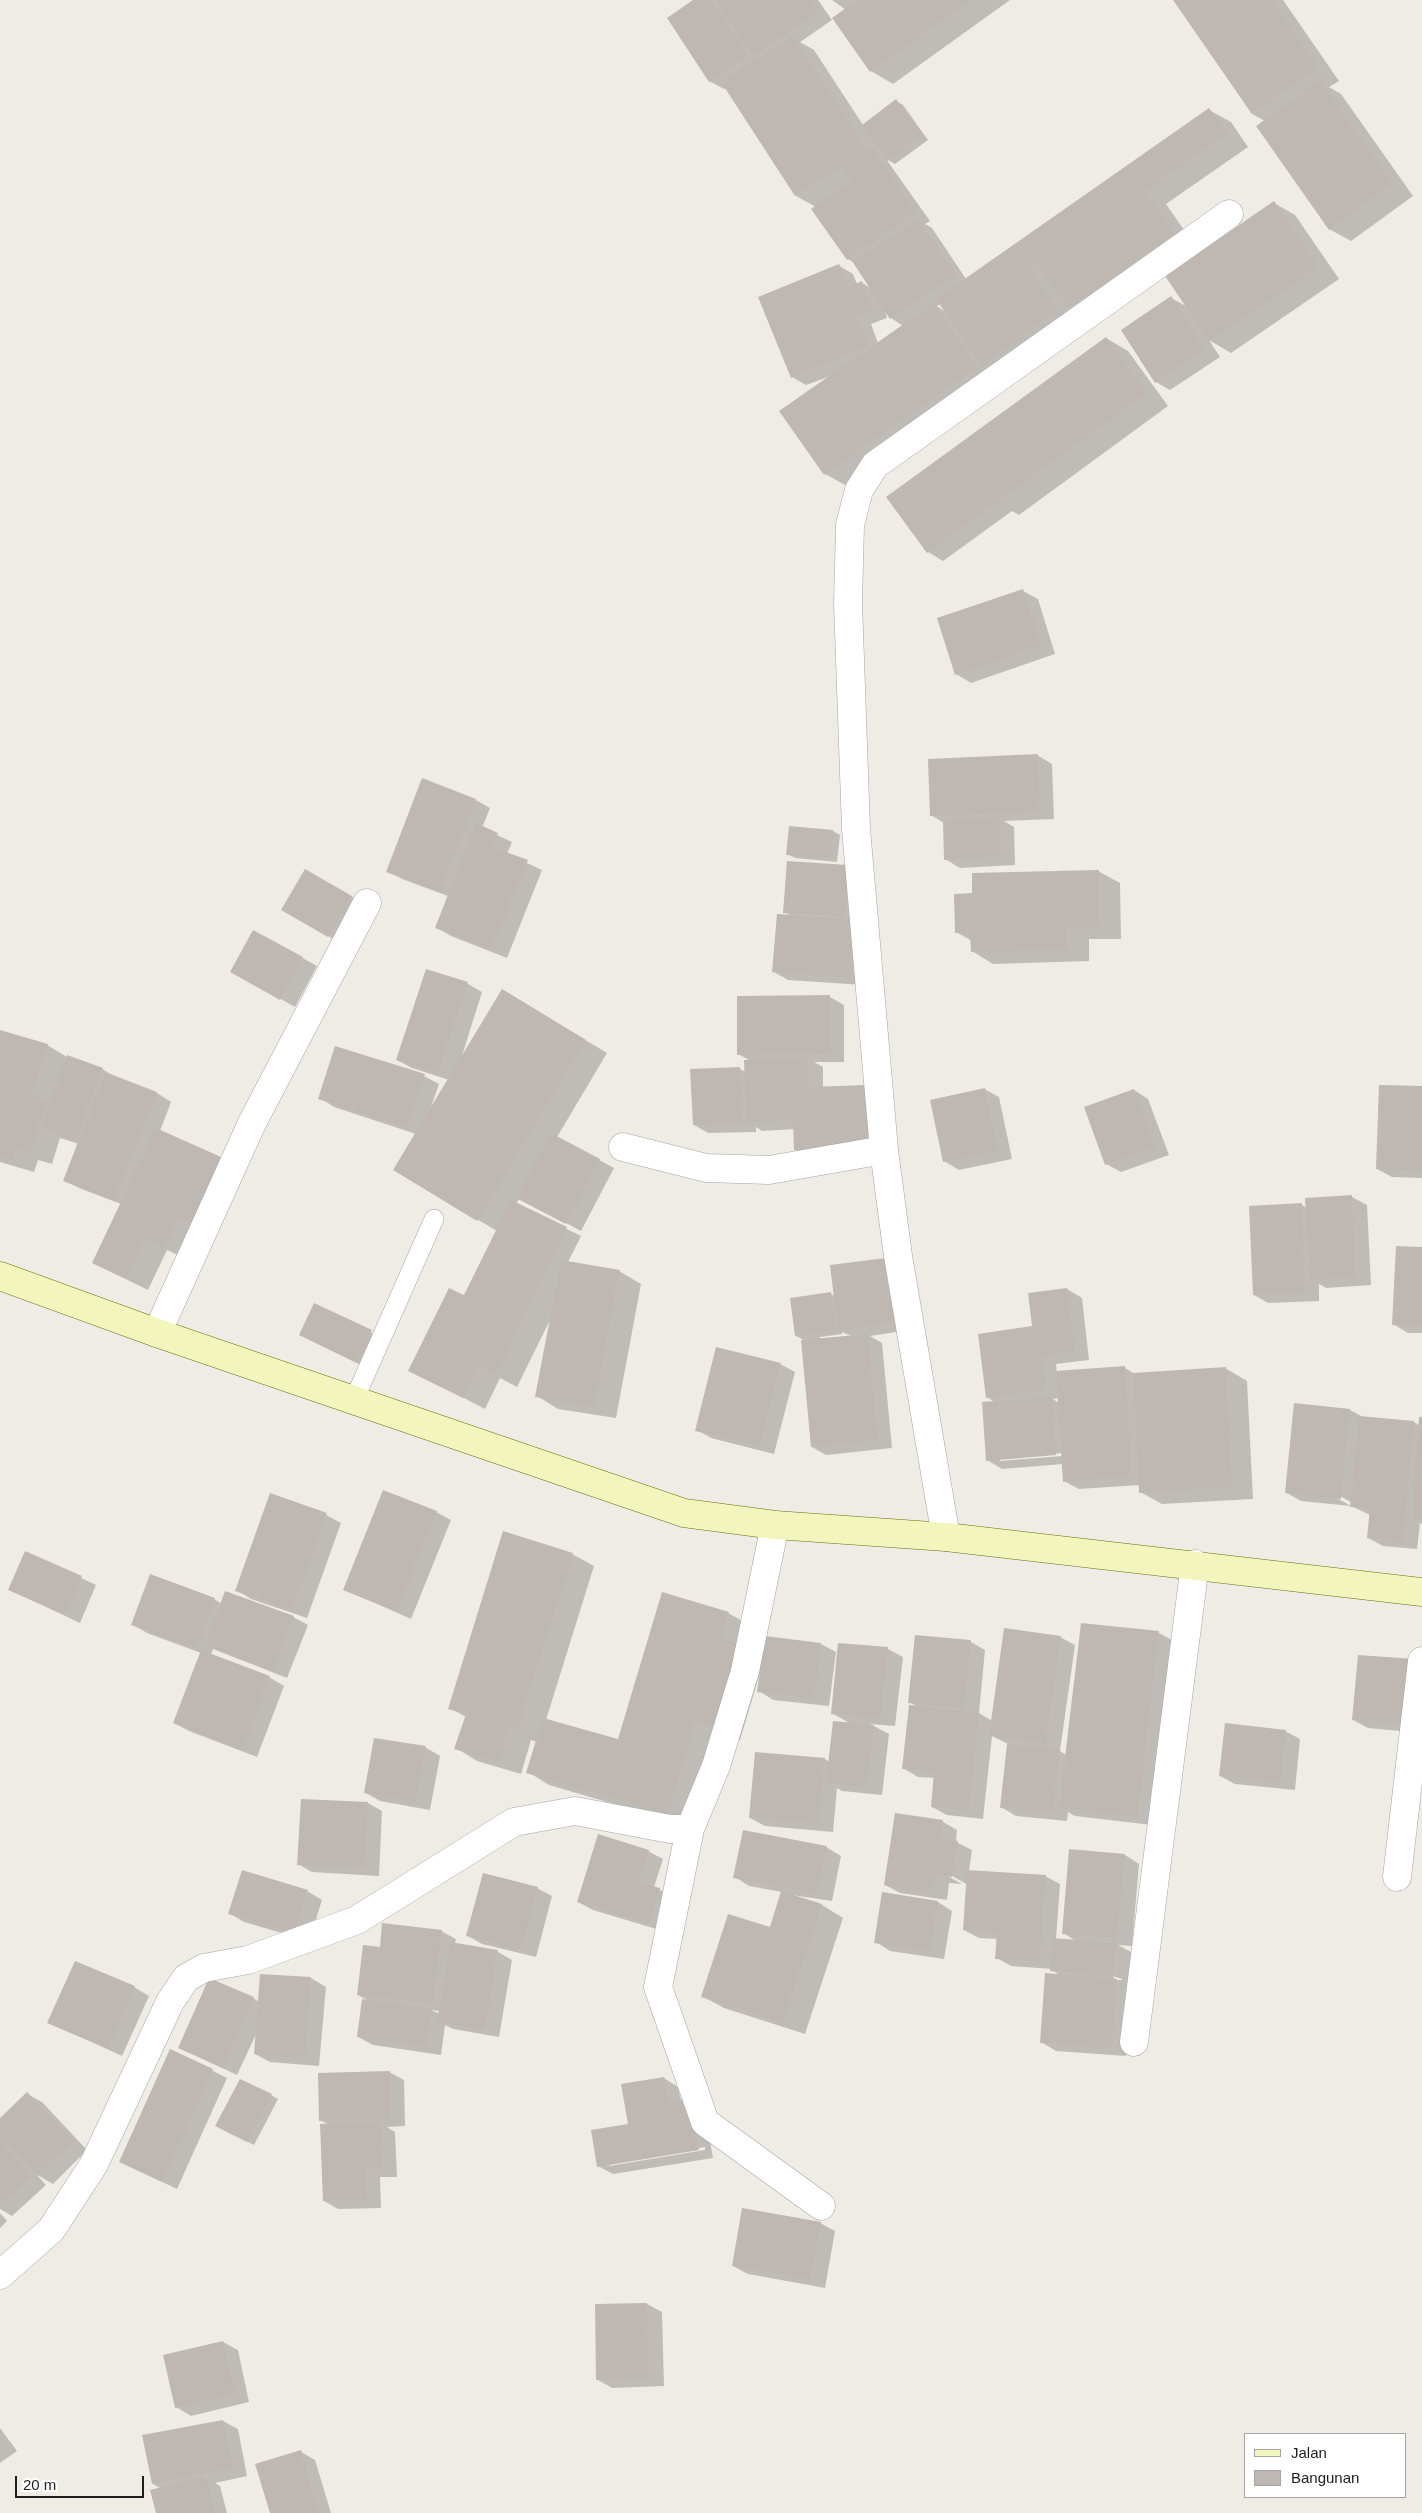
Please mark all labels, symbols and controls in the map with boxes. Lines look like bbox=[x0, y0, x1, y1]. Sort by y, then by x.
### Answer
legend bbox=[1244, 2433, 1407, 2498]
text: Jalan bbox=[1291, 2444, 1327, 2461]
scale bar bbox=[18, 2466, 146, 2498]
text: Bangunan bbox=[1291, 2469, 1359, 2486]
text: 20 m bbox=[23, 2476, 56, 2493]

